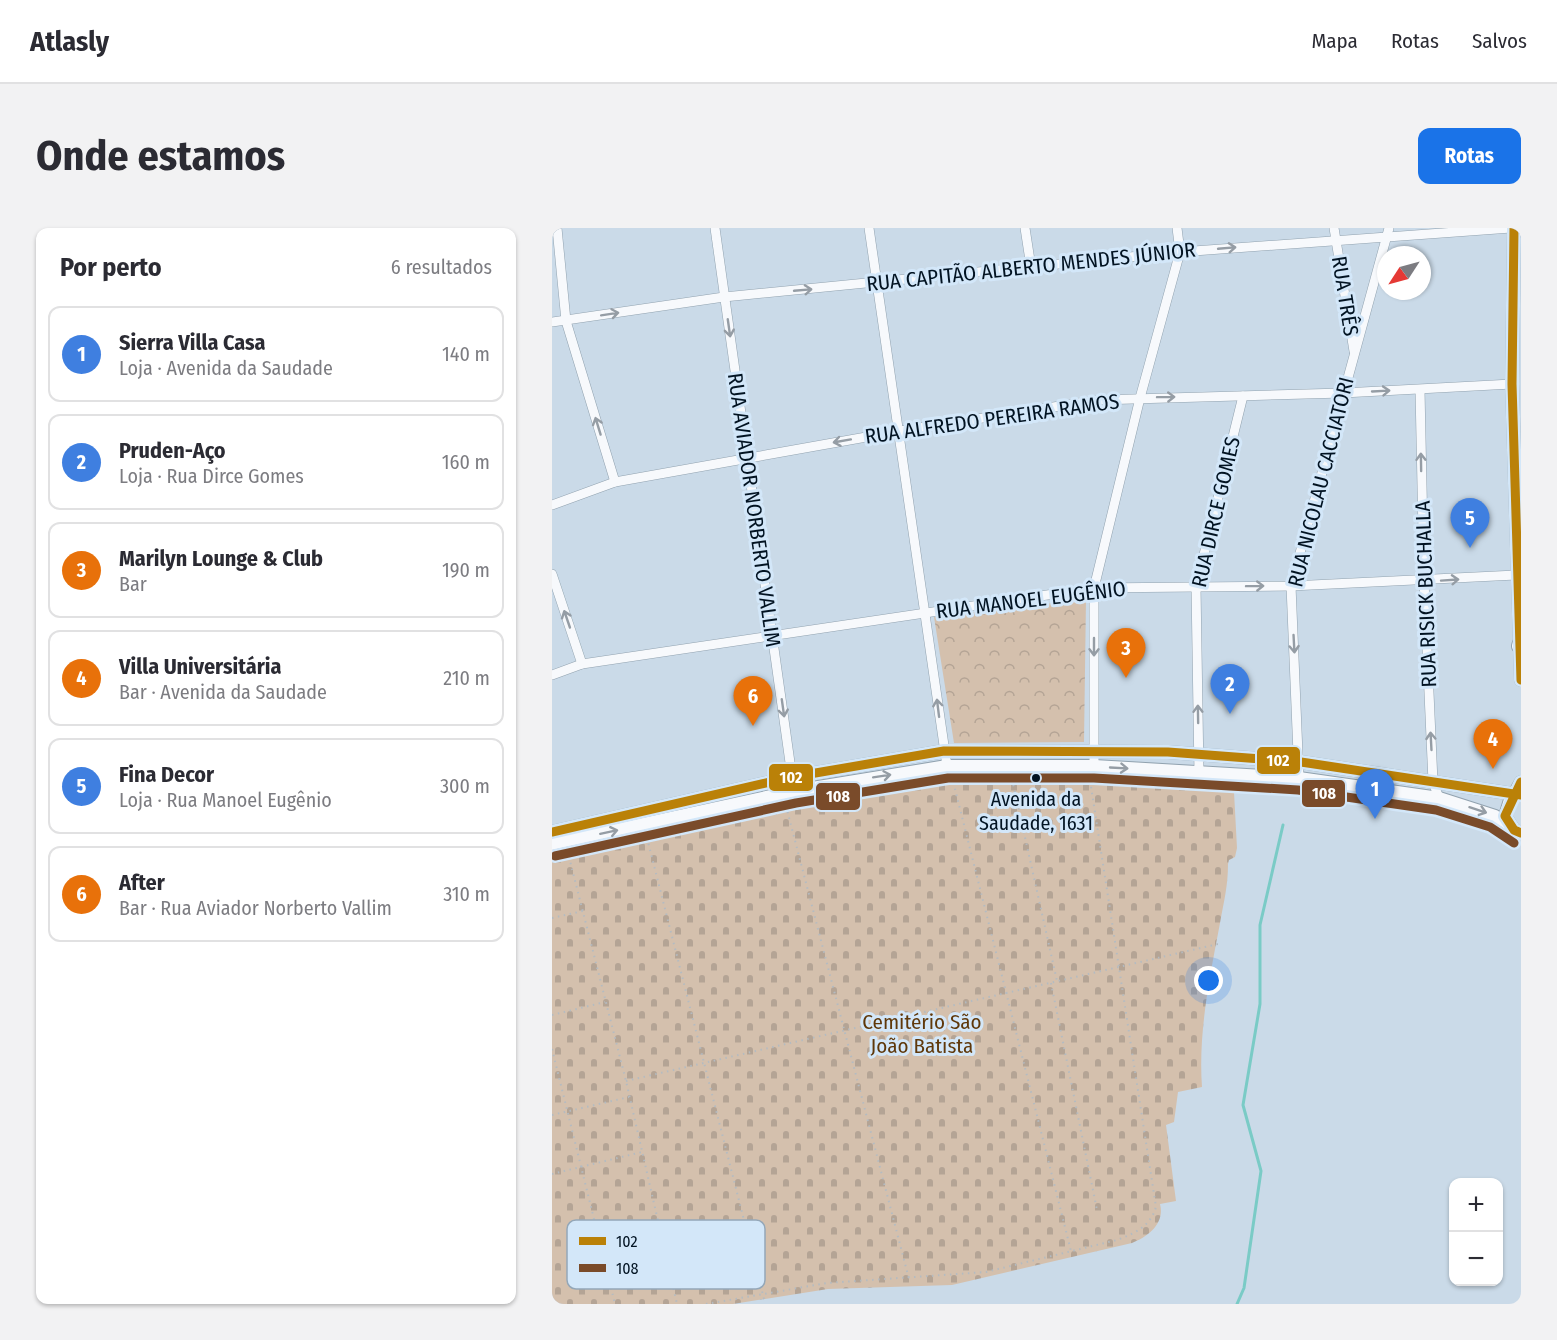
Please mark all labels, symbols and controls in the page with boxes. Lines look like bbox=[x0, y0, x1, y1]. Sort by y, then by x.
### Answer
text: Atlasly bbox=[30, 25, 109, 58]
text: Mapa bbox=[1311, 28, 1358, 54]
text: Rotas bbox=[1391, 28, 1439, 54]
text: Salvos bbox=[1472, 28, 1527, 54]
button: Rotas bbox=[1418, 128, 1521, 184]
text: Onde estamos bbox=[36, 131, 285, 181]
street label: RUA CAPITÃO ALBERTO MENDES JÚNIOR bbox=[865, 237, 1197, 297]
one-way arrow bbox=[1217, 242, 1237, 253]
north arrow bbox=[1377, 246, 1431, 300]
text: Por perto bbox=[60, 252, 162, 283]
street label: RUA TRÊS bbox=[1326, 254, 1364, 338]
text: 6 resultados bbox=[391, 255, 492, 279]
one-way arrow bbox=[793, 284, 813, 295]
one-way arrow bbox=[599, 308, 619, 319]
one-way arrow bbox=[723, 317, 734, 337]
text: Sierra Villa Casa bbox=[119, 329, 266, 356]
text: 1 bbox=[77, 342, 86, 366]
text: 140 m bbox=[442, 342, 490, 366]
text: Loja · Avenida da Saudade bbox=[119, 356, 333, 380]
street label: RUA AVIADOR NORBERTO VALLIM bbox=[722, 371, 786, 649]
street label: RUA NICOLAU CACCIATORI bbox=[1282, 374, 1360, 590]
one-way arrow bbox=[1371, 386, 1391, 397]
street label: RUA ALFREDO PEREIRA RAMOS bbox=[863, 388, 1121, 450]
one-way arrow bbox=[1155, 391, 1175, 403]
one-way arrow bbox=[592, 417, 603, 436]
street label: RUA DIRCE GOMES bbox=[1186, 434, 1246, 590]
one-way arrow bbox=[833, 436, 852, 447]
text: Pruden-Aço bbox=[119, 437, 226, 464]
text: 2 bbox=[77, 450, 86, 474]
text: 160 m bbox=[442, 450, 490, 474]
one-way arrow bbox=[1416, 452, 1427, 472]
text: Loja · Rua Dirce Gomes bbox=[119, 464, 304, 488]
pin: 5 bbox=[1450, 498, 1490, 548]
street label: RUA RISICK BUCHALLA bbox=[1410, 500, 1442, 688]
text: Marilyn Lounge & Club bbox=[119, 545, 323, 572]
text: 3 bbox=[77, 558, 86, 582]
text: 190 m bbox=[442, 558, 490, 582]
text: Bar bbox=[119, 572, 147, 596]
one-way arrow bbox=[1439, 574, 1459, 585]
street label: RUA MANOEL EUGÊNIO bbox=[935, 575, 1127, 625]
one-way arrow bbox=[1244, 580, 1264, 592]
one-way arrow bbox=[561, 610, 572, 629]
pin: 3 bbox=[1106, 628, 1146, 678]
one-way arrow bbox=[1289, 634, 1300, 654]
one-way arrow bbox=[1088, 636, 1100, 656]
text: Villa Universitária bbox=[119, 653, 281, 680]
pin: 2 bbox=[1210, 664, 1250, 714]
text: 4 bbox=[76, 666, 87, 690]
text: 210 m bbox=[443, 666, 490, 690]
pin: 6 bbox=[734, 676, 772, 726]
text: Bar · Avenida da Saudade bbox=[119, 680, 327, 704]
one-way arrow bbox=[777, 697, 788, 717]
one-way arrow bbox=[933, 698, 944, 718]
one-way arrow bbox=[1192, 705, 1204, 725]
pin: 4 bbox=[1474, 720, 1512, 769]
one-way arrow bbox=[1426, 731, 1437, 751]
line badge: 102 bbox=[1256, 746, 1301, 775]
text: 102 bbox=[1267, 751, 1290, 770]
text: Fina Decor bbox=[119, 761, 214, 788]
line badge: 102 bbox=[768, 763, 814, 792]
one-way arrow bbox=[1108, 763, 1128, 774]
text: 102 bbox=[780, 768, 803, 787]
pin: 1 bbox=[1356, 770, 1394, 819]
one-way arrow bbox=[872, 771, 892, 782]
marker: Avenida da Saudade, 1631 bbox=[1030, 772, 1042, 784]
text: 5 bbox=[77, 774, 86, 798]
text: 300 m bbox=[440, 774, 490, 798]
line badge: 108 bbox=[1301, 779, 1346, 808]
line badge: 108 bbox=[815, 782, 861, 811]
text: 108 bbox=[1312, 784, 1337, 803]
text: 108 bbox=[826, 787, 851, 806]
place label: Avenida da Saudade, 1631 bbox=[979, 787, 1093, 835]
text: Loja · Rua Manoel Eugênio bbox=[119, 788, 332, 812]
one-way arrow bbox=[1468, 806, 1487, 817]
one-way arrow bbox=[599, 826, 618, 837]
text: After bbox=[119, 869, 165, 896]
text: 6 bbox=[76, 882, 87, 906]
text: 310 m bbox=[443, 882, 490, 906]
text: Bar · Rua Aviador Norberto Vallim bbox=[119, 896, 392, 920]
your location bbox=[1194, 966, 1223, 995]
park label: Cemitério São João Batista bbox=[862, 1009, 982, 1059]
map controls bbox=[1449, 1178, 1503, 1286]
button: + bbox=[1449, 1178, 1503, 1232]
legend bbox=[567, 1220, 765, 1289]
text: 102 bbox=[616, 1232, 637, 1251]
button: − bbox=[1449, 1232, 1503, 1286]
text: 108 bbox=[616, 1259, 639, 1278]

